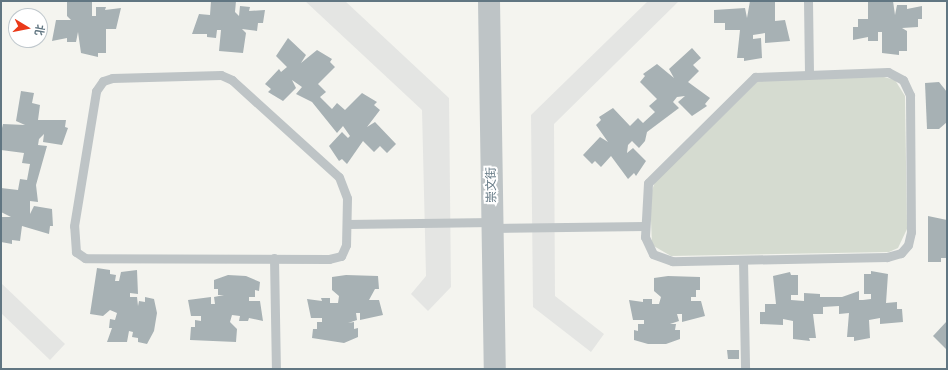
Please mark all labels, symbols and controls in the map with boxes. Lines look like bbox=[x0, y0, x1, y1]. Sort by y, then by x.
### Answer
north arrow bbox=[8, 8, 48, 48]
text: 北 bbox=[32, 23, 47, 37]
street label: 崇文街 bbox=[484, 167, 500, 203]

